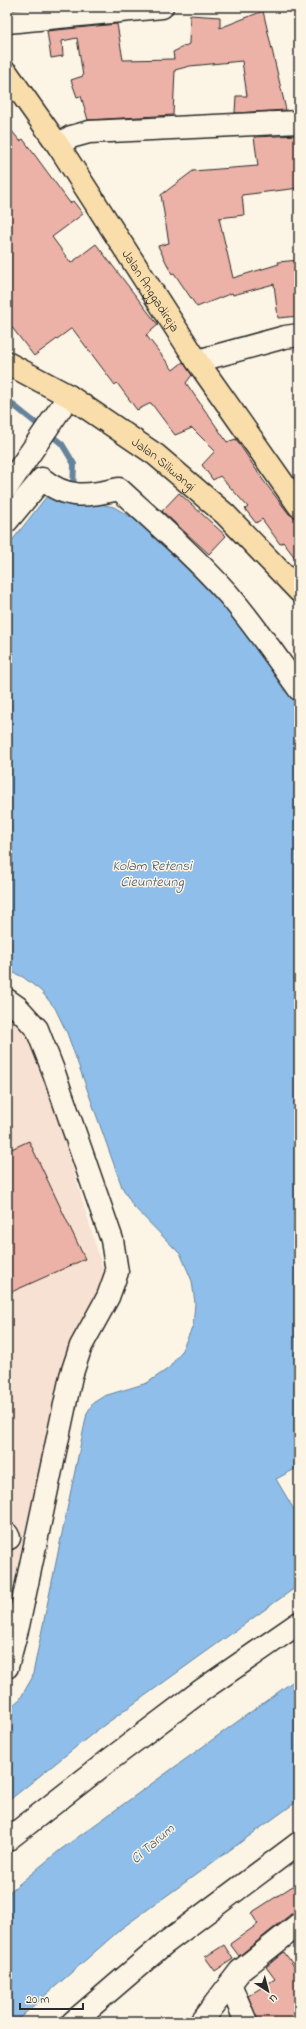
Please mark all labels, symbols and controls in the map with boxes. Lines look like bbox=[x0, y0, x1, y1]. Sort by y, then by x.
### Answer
street label: Jalan Anggadireja bbox=[117, 246, 184, 336]
street label: Jalan Siliwangi bbox=[127, 433, 200, 496]
water label: Kolam Retensi Cieunteung bbox=[112, 856, 193, 893]
water label: Ci Tarum bbox=[126, 1819, 180, 1869]
north arrow bbox=[248, 1971, 288, 2011]
scale bar bbox=[20, 1985, 83, 2011]
text: U bbox=[266, 1990, 281, 2007]
text: 20 m bbox=[26, 1991, 49, 2009]

